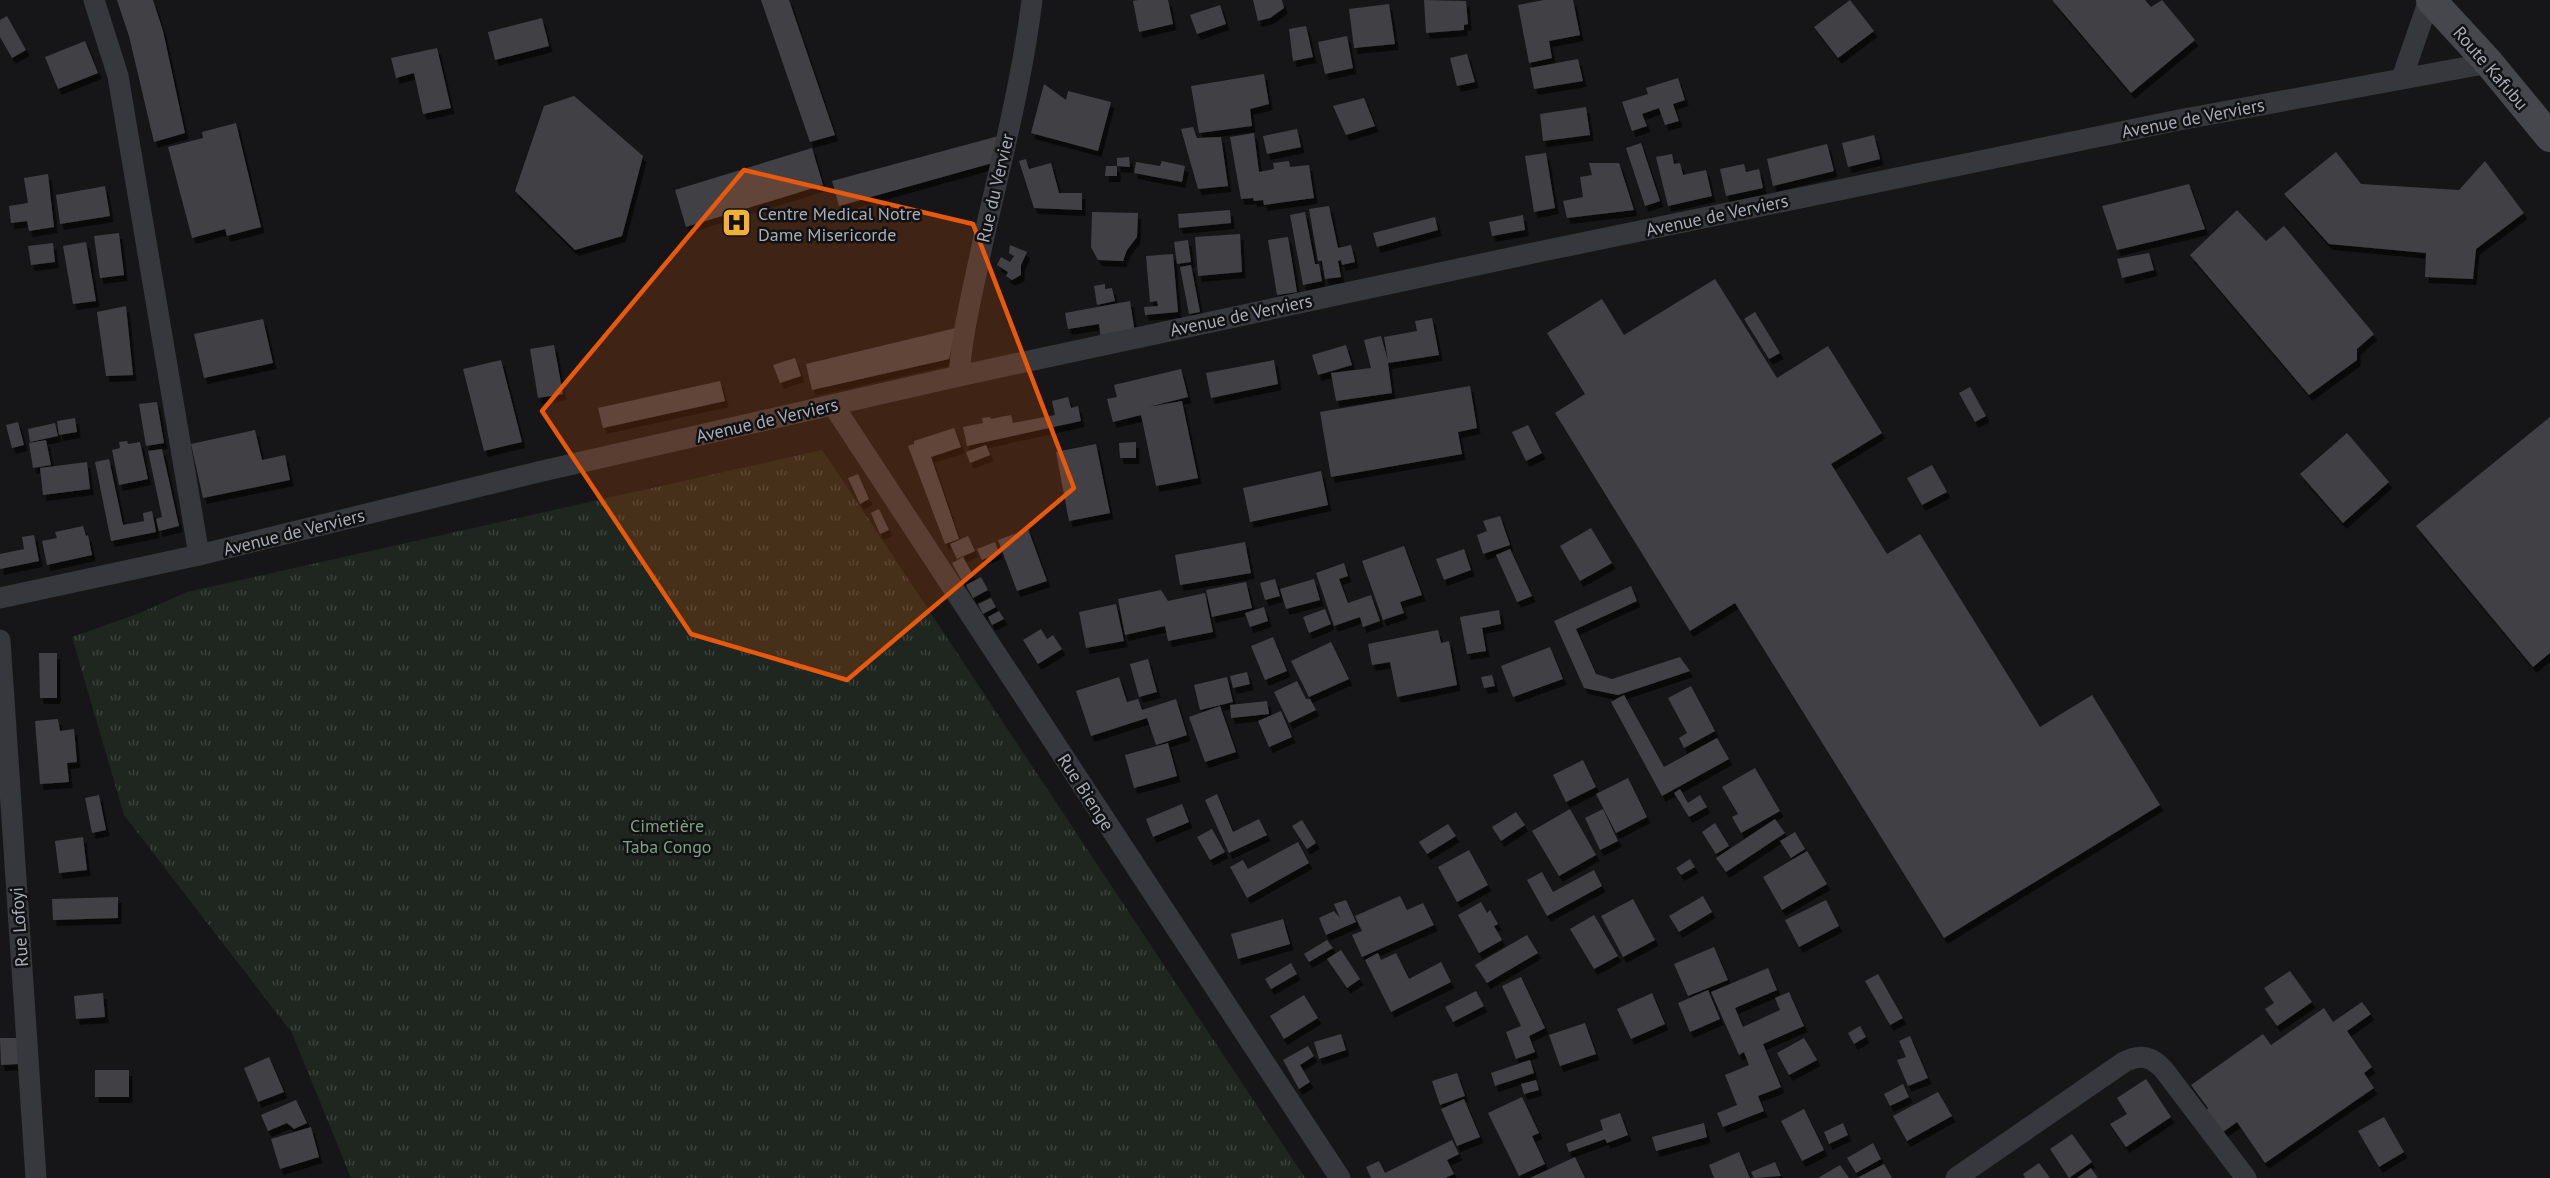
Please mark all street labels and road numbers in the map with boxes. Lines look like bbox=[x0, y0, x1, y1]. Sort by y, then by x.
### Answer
street label: Route Kafubu bbox=[2448, 21, 2534, 115]
street label: Avenue de Verviers bbox=[2120, 93, 2266, 143]
street label: Rue du Vervier bbox=[971, 131, 1019, 245]
street label: Avenue de Verviers bbox=[1644, 189, 1790, 241]
street label: Avenue de Verviers bbox=[1168, 289, 1314, 341]
street label: Avenue de Verviers bbox=[694, 392, 840, 448]
street label: Avenue de Verviers bbox=[221, 503, 367, 561]
street label: Rue Bienge bbox=[1053, 749, 1119, 835]
street label: Rue Lofoyi bbox=[5, 886, 33, 968]

